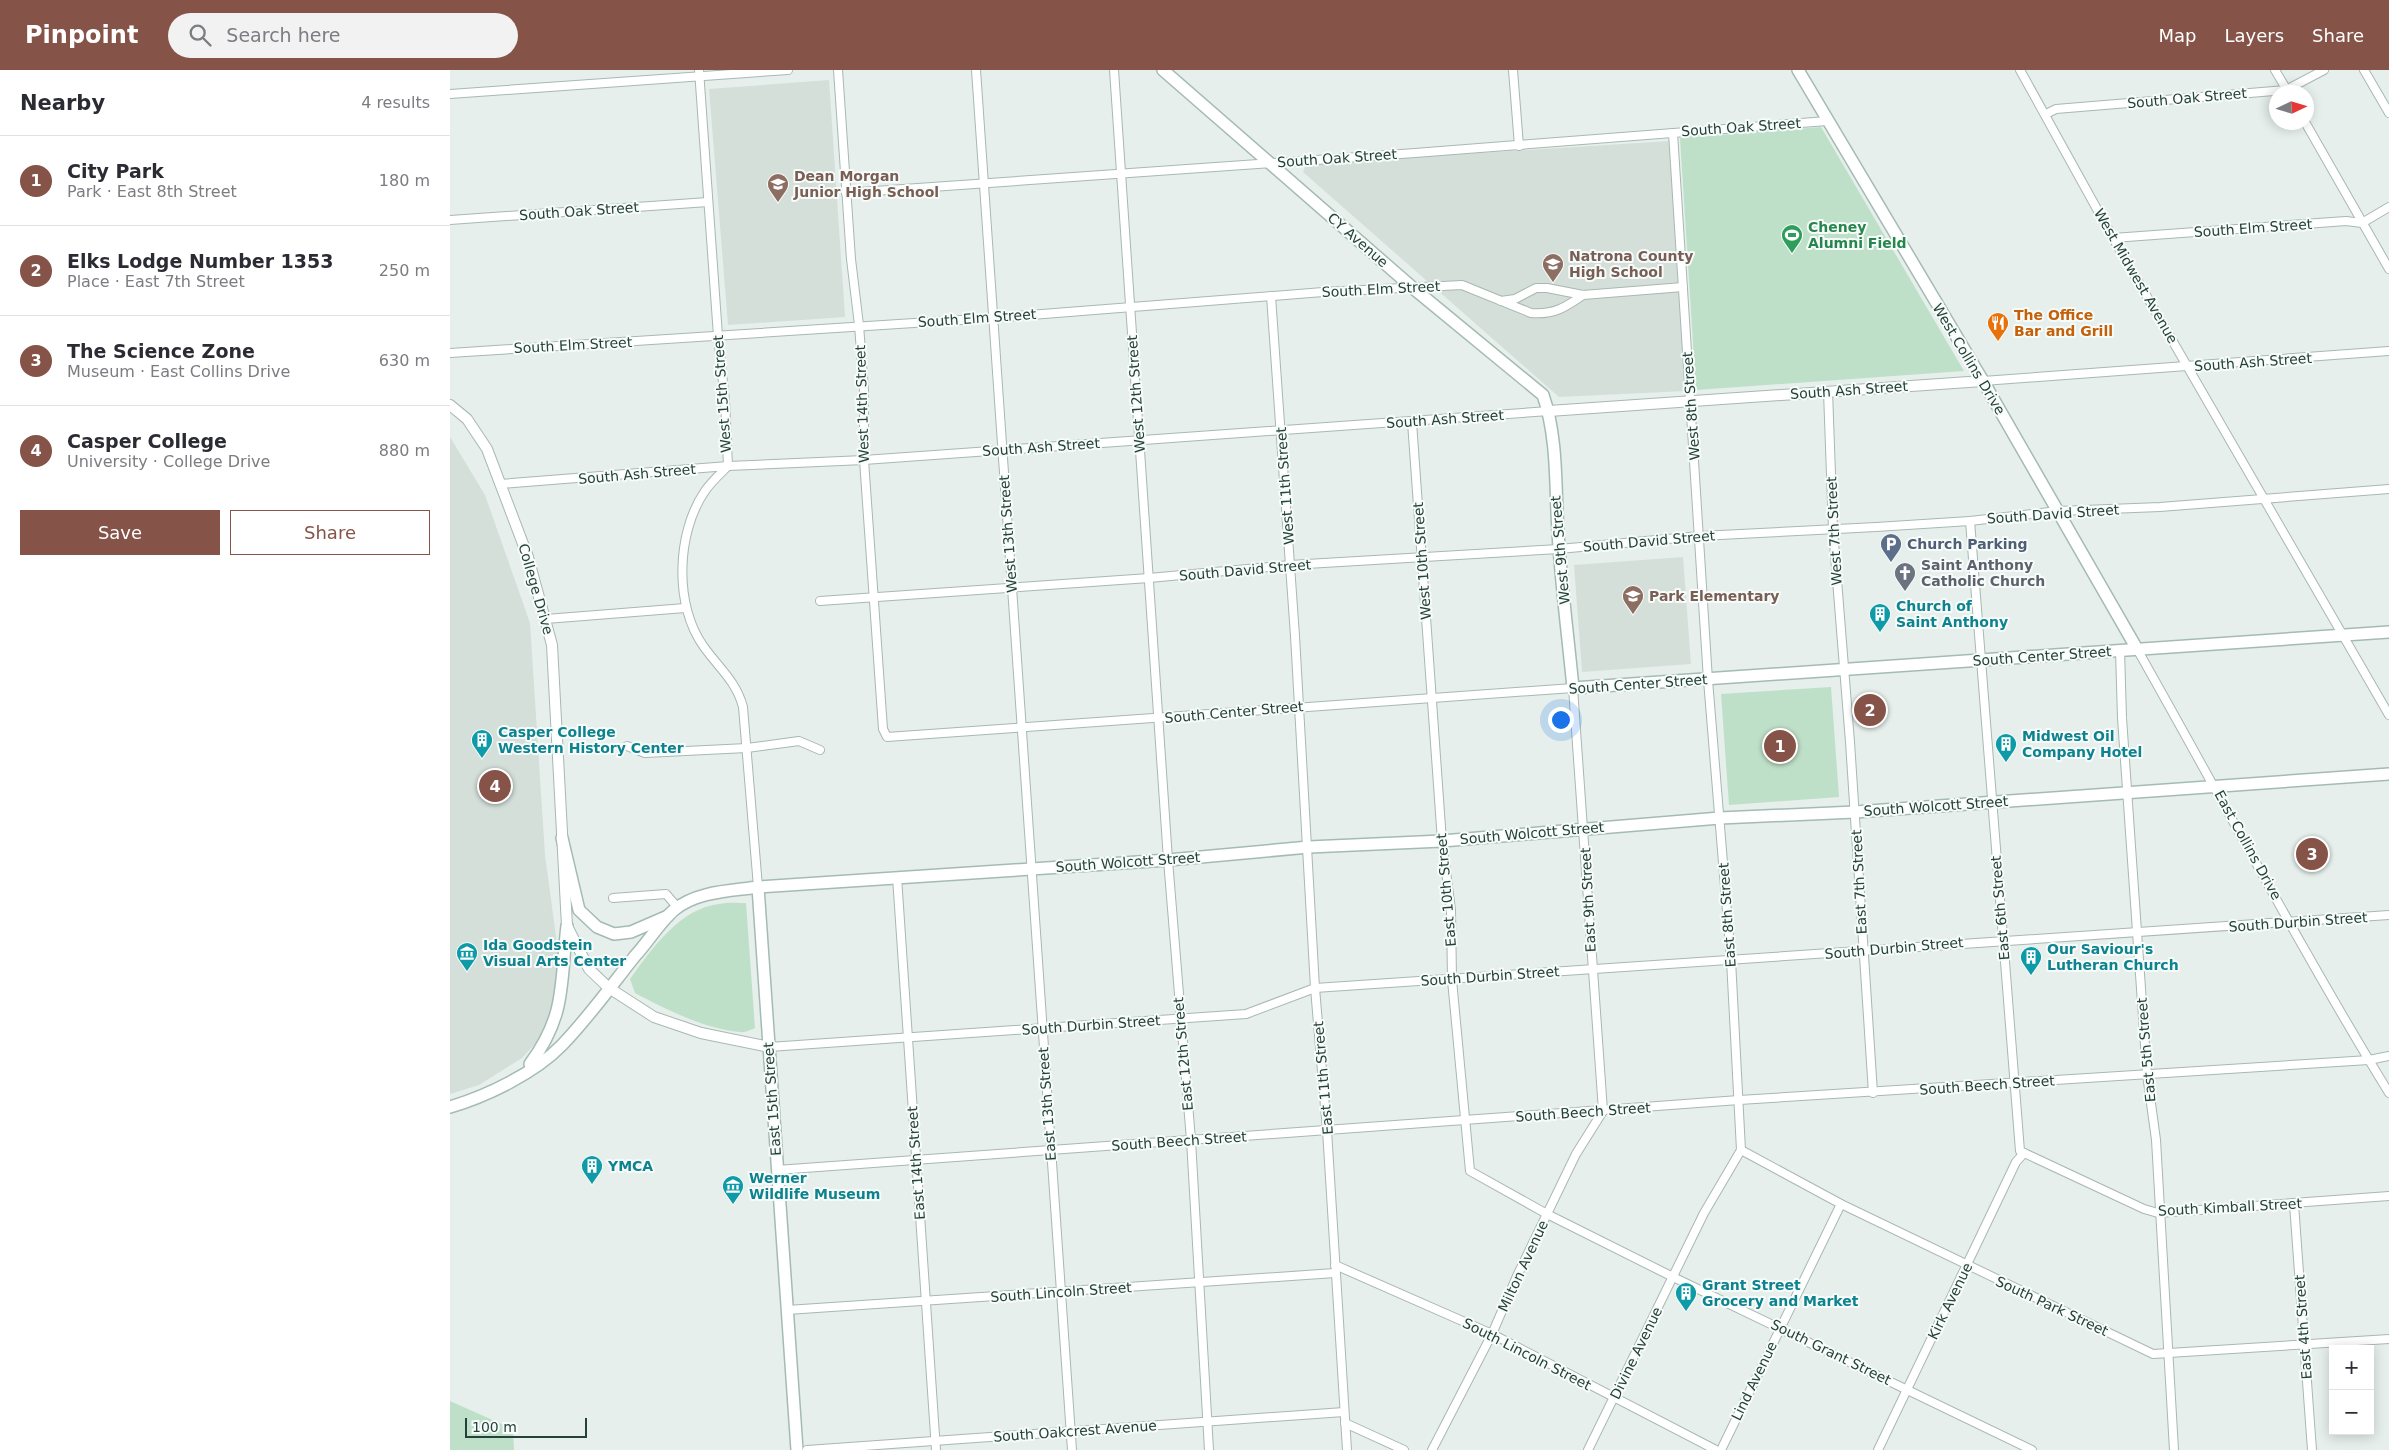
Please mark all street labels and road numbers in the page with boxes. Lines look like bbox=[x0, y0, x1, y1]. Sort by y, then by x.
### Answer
street label: South Oak Street bbox=[2127, 85, 2248, 111]
street label: South Oak Street bbox=[1681, 115, 1802, 139]
street label: South Oak Street bbox=[1277, 146, 1398, 170]
street label: South Oak Street bbox=[519, 199, 640, 223]
street label: West Midwest Avenue bbox=[2091, 206, 2181, 346]
street label: CY Avenue bbox=[1325, 210, 1391, 270]
street label: South Elm Street bbox=[2193, 216, 2313, 240]
street label: South Elm Street bbox=[1321, 278, 1441, 300]
street label: West Collins Drive bbox=[1929, 301, 2009, 417]
street label: South Elm Street bbox=[917, 306, 1037, 330]
street label: South Elm Street bbox=[513, 334, 633, 356]
street label: West 15th Street bbox=[710, 334, 734, 453]
street label: West 12th Street bbox=[1124, 334, 1148, 453]
street label: West 14th Street bbox=[852, 344, 872, 463]
street label: South Ash Street bbox=[2194, 350, 2313, 374]
street label: West 8th Street bbox=[1679, 351, 1703, 461]
street label: South Ash Street bbox=[1790, 378, 1909, 402]
street label: South Ash Street bbox=[1386, 407, 1505, 431]
street label: West 11th Street bbox=[1273, 426, 1297, 545]
street label: South Ash Street bbox=[982, 435, 1101, 459]
street label: South Ash Street bbox=[578, 461, 697, 487]
street label: West 13th Street bbox=[996, 474, 1020, 593]
street label: West 7th Street bbox=[1823, 476, 1845, 586]
street label: West 9th Street bbox=[1547, 494, 1573, 605]
street label: West 10th Street bbox=[1410, 501, 1434, 620]
street label: South David Street bbox=[1986, 501, 2120, 527]
street label: South David Street bbox=[1582, 527, 1716, 555]
street label: College Drive bbox=[515, 542, 557, 636]
street label: South David Street bbox=[1178, 556, 1312, 584]
street label: South Center Street bbox=[1972, 643, 2113, 669]
street label: South Center Street bbox=[1568, 671, 1709, 697]
street label: South Center Street bbox=[1164, 698, 1305, 726]
street label: East Collins Drive bbox=[2211, 788, 2285, 902]
street label: South Wolcott Street bbox=[1863, 793, 2009, 819]
street label: South Wolcott Street bbox=[1459, 819, 1605, 847]
street label: East 7th Street bbox=[1848, 829, 1870, 935]
street label: East 10th Street bbox=[1433, 832, 1459, 947]
street label: East 9th Street bbox=[1577, 847, 1599, 953]
street label: South Wolcott Street bbox=[1055, 849, 1201, 875]
street label: East 6th Street bbox=[1987, 855, 2013, 961]
street label: East 8th Street bbox=[1715, 862, 1739, 968]
street label: South Durbin Street bbox=[2228, 909, 2368, 935]
street label: South Durbin Street bbox=[1824, 934, 1965, 962]
street label: South Durbin Street bbox=[1420, 963, 1560, 989]
street label: East 12th Street bbox=[1170, 996, 1196, 1111]
street label: East 5th Street bbox=[2133, 997, 2159, 1103]
street label: South Durbin Street bbox=[1021, 1012, 1161, 1038]
street label: East 11th Street bbox=[1310, 1020, 1336, 1135]
street label: East 15th Street bbox=[760, 1041, 784, 1156]
street label: East 13th Street bbox=[1035, 1046, 1059, 1161]
street label: South Beech Street bbox=[1919, 1072, 2056, 1098]
street label: South Beech Street bbox=[1515, 1099, 1652, 1125]
street label: East 14th Street bbox=[904, 1105, 928, 1220]
street label: South Beech Street bbox=[1111, 1128, 1248, 1154]
street label: South Kimball Street bbox=[2158, 1195, 2303, 1219]
street label: Milton Avenue bbox=[1495, 1218, 1551, 1314]
street label: Kirk Avenue bbox=[1925, 1260, 1975, 1342]
street label: South Park Street bbox=[1993, 1273, 2111, 1339]
street label: East 4th Street bbox=[2291, 1274, 2315, 1380]
street label: South Lincoln Street bbox=[990, 1279, 1133, 1305]
street label: Divine Avenue bbox=[1607, 1304, 1665, 1402]
street label: South Lincoln Street bbox=[1460, 1315, 1594, 1394]
street label: South Grant Street bbox=[1768, 1316, 1894, 1388]
street label: Lind Avenue bbox=[1728, 1339, 1780, 1423]
street label: South Oakcrest Avenue bbox=[993, 1417, 1157, 1445]

